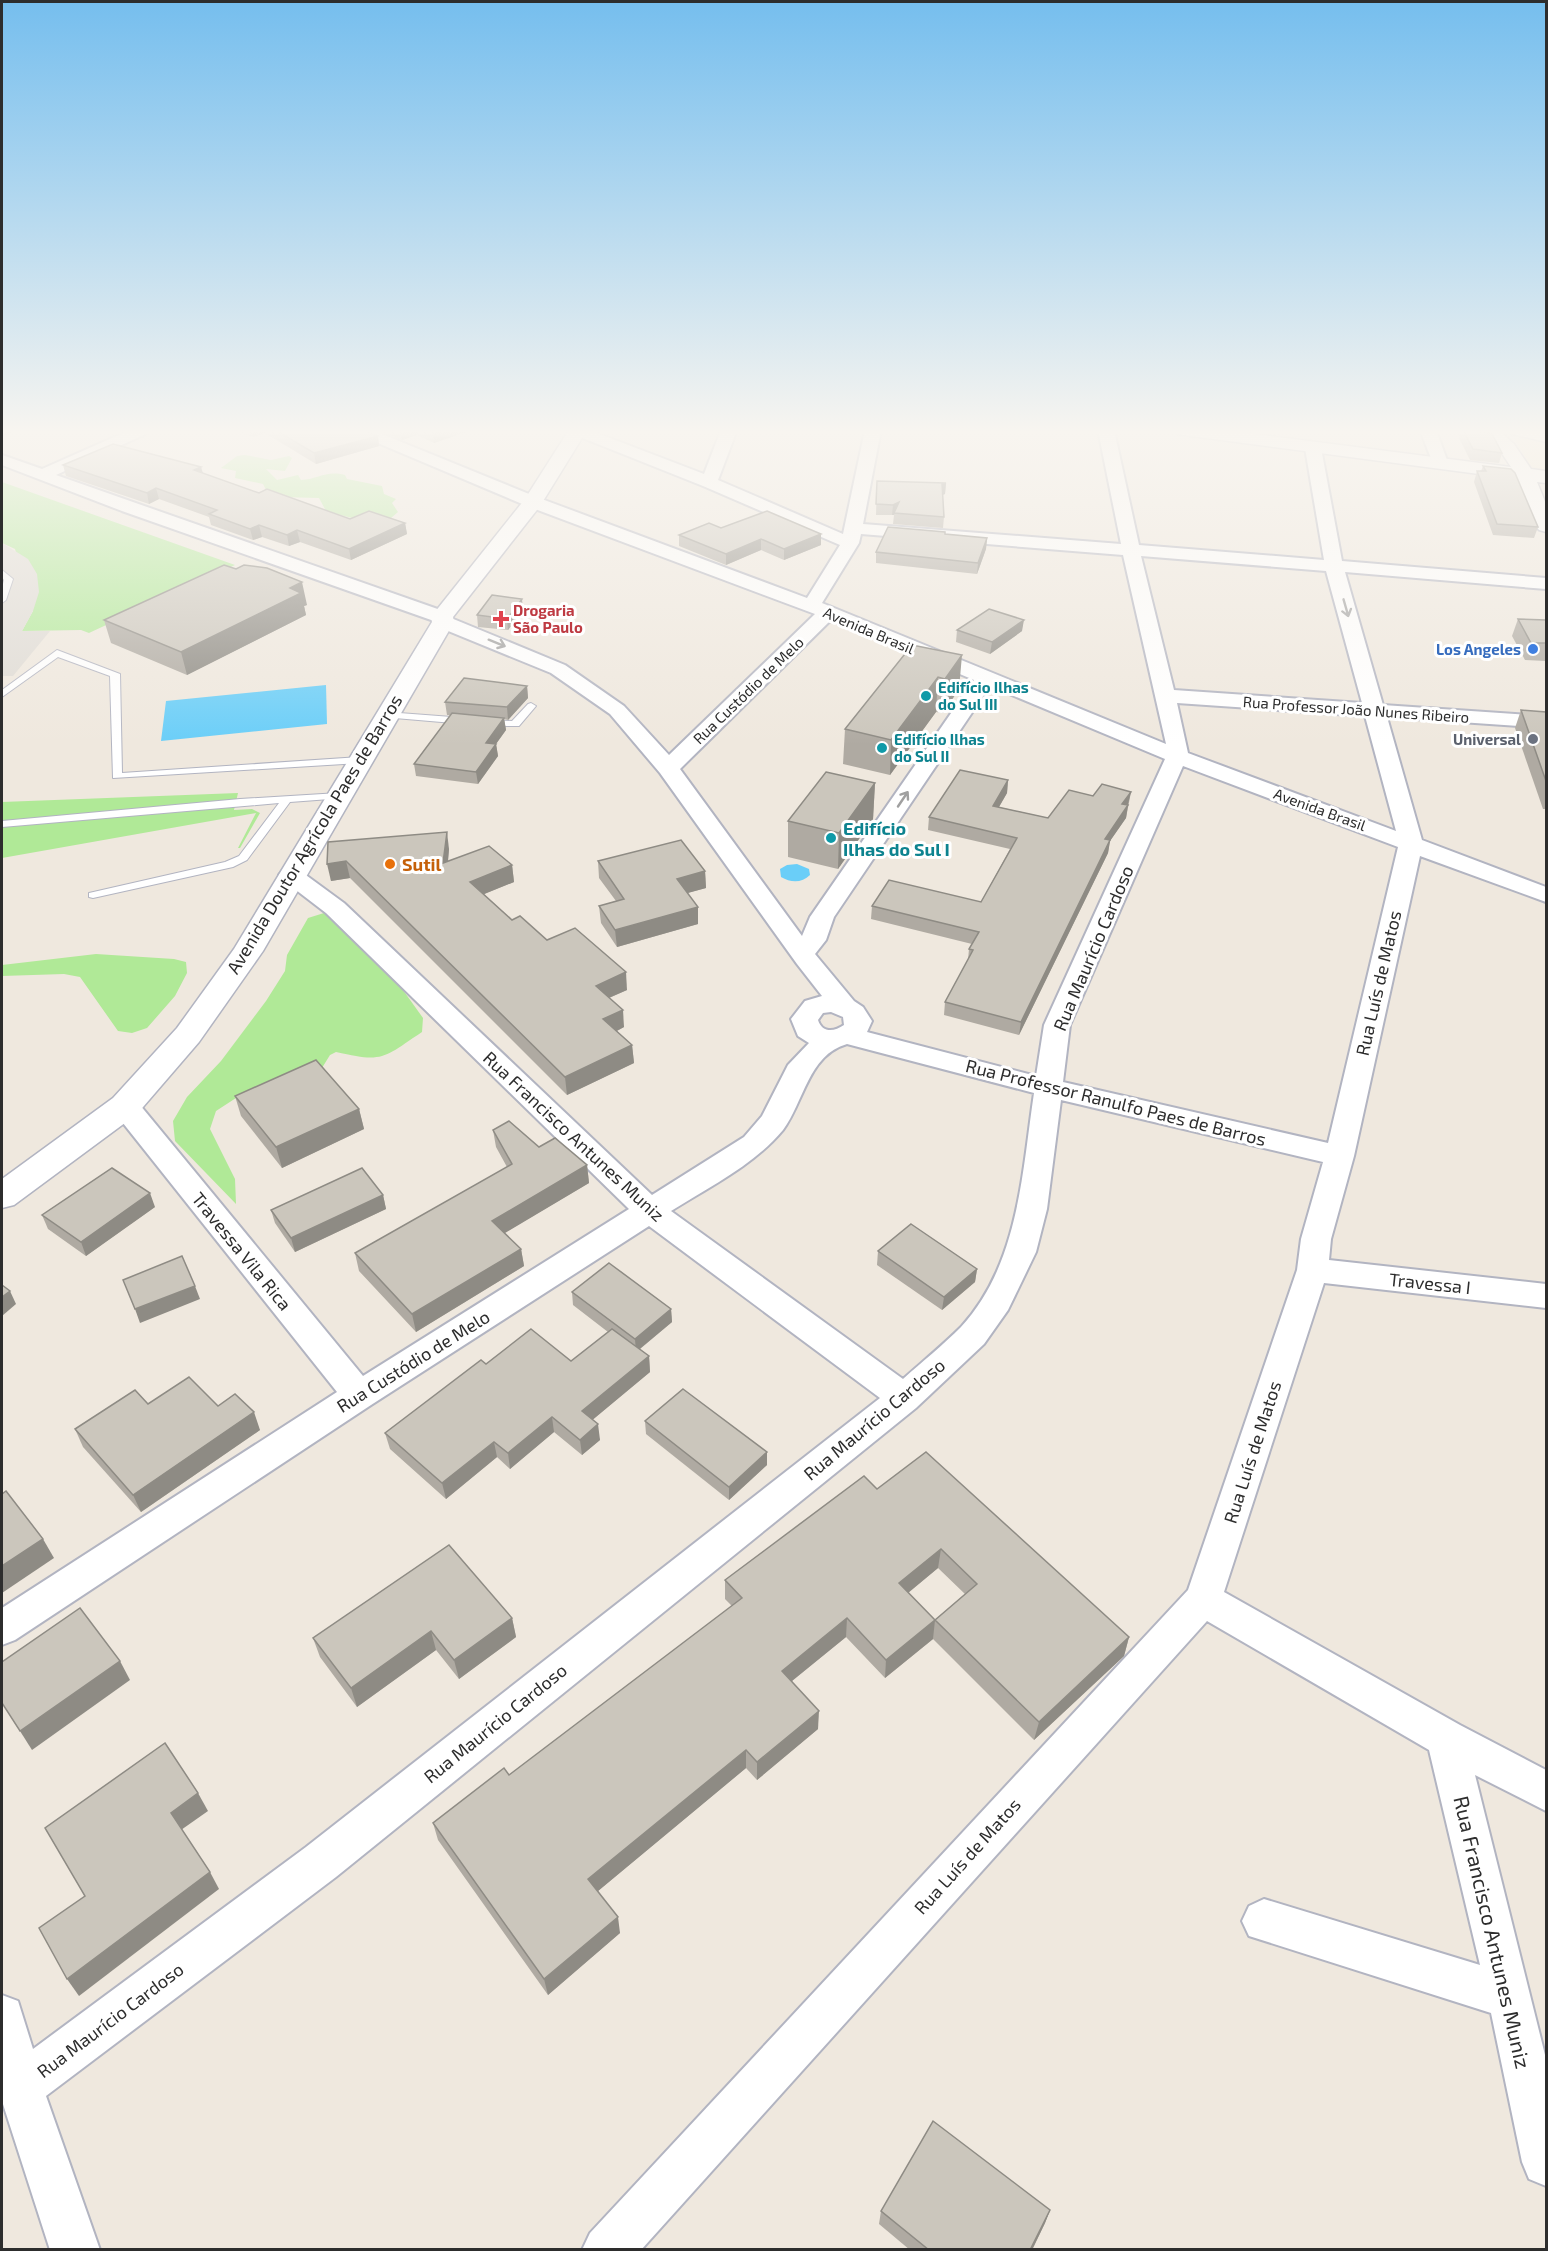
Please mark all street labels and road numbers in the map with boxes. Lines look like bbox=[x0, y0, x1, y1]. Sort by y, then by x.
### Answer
street label: Avenida Brasil bbox=[821, 603, 918, 657]
street label: Rua Custódio de Melo bbox=[689, 633, 807, 747]
street label: Avenida Doutor Agrícola Paes de Barros bbox=[222, 690, 406, 978]
street label: Rua Professor João Nunes Ribeiro bbox=[1242, 692, 1470, 726]
street label: Avenida Brasil bbox=[1271, 784, 1369, 834]
street label: Rua Maurício Cardoso bbox=[1048, 862, 1138, 1034]
street label: Rua Luís de Matos bbox=[1351, 908, 1405, 1058]
street label: Rua Francisco Antunes Muniz bbox=[479, 1046, 669, 1226]
street label: Rua Professor Ranulfo Paes de Barros bbox=[964, 1054, 1268, 1150]
street label: Travessa Vila Rica bbox=[188, 1187, 296, 1315]
street label: Travessa I bbox=[1388, 1268, 1472, 1298]
street label: Rua Custódio de Melo bbox=[333, 1305, 493, 1417]
street label: Rua Maurício Cardoso bbox=[799, 1354, 949, 1484]
street label: Rua Luís de Matos bbox=[1219, 1378, 1285, 1526]
street label: Rua Maurício Cardoso bbox=[419, 1659, 571, 1787]
street label: Rua Francisco Antunes Muniz bbox=[1449, 1793, 1537, 2071]
street label: Rua Luís de Matos bbox=[909, 1794, 1025, 1918]
street label: Rua Maurício Cardoso bbox=[33, 1958, 187, 2082]

